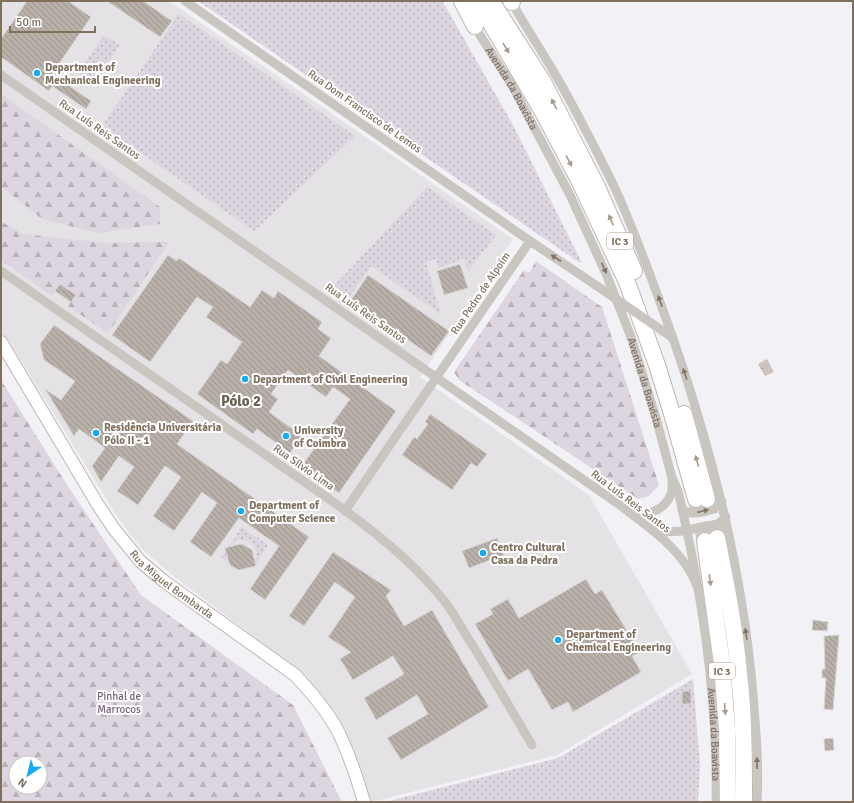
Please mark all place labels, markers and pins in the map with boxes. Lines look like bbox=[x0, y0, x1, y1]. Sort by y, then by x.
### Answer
place label: Department of Mechanical Engineering bbox=[45, 61, 161, 87]
marker: Department of Mechanical Engineering bbox=[32, 68, 42, 78]
place label: Department of Civil Engineering bbox=[253, 373, 408, 386]
marker: Department of Civil Engineering bbox=[240, 374, 250, 384]
place label: Residência Universitária Pólo II - 1 bbox=[104, 421, 222, 447]
place label: University of Coimbra bbox=[294, 424, 347, 450]
marker: Residência Universitária Pólo II - 1 bbox=[91, 428, 101, 438]
marker: University of Coimbra bbox=[281, 431, 291, 441]
place label: Department of Computer Science bbox=[249, 499, 336, 525]
marker: Department of Computer Science bbox=[236, 506, 246, 516]
place label: Centro Cultural Casa da Pedra bbox=[491, 541, 566, 567]
marker: Centro Cultural Casa da Pedra bbox=[478, 548, 488, 558]
place label: Department of Chemical Engineering bbox=[566, 628, 671, 654]
marker: Department of Chemical Engineering bbox=[553, 635, 563, 645]

